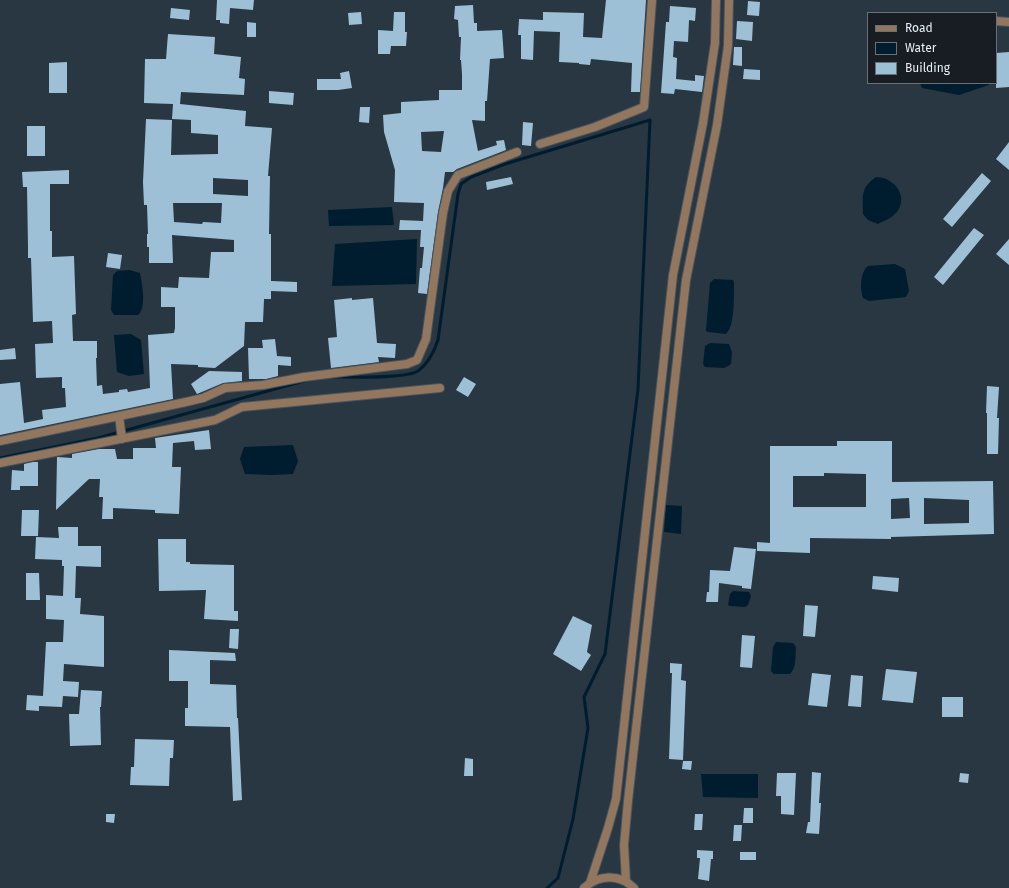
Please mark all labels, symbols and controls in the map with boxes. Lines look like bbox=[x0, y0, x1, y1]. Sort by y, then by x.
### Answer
legend bbox=[867, 12, 997, 84]
text: Road bbox=[905, 21, 933, 35]
text: Water bbox=[905, 41, 936, 55]
text: Building bbox=[905, 61, 950, 75]

